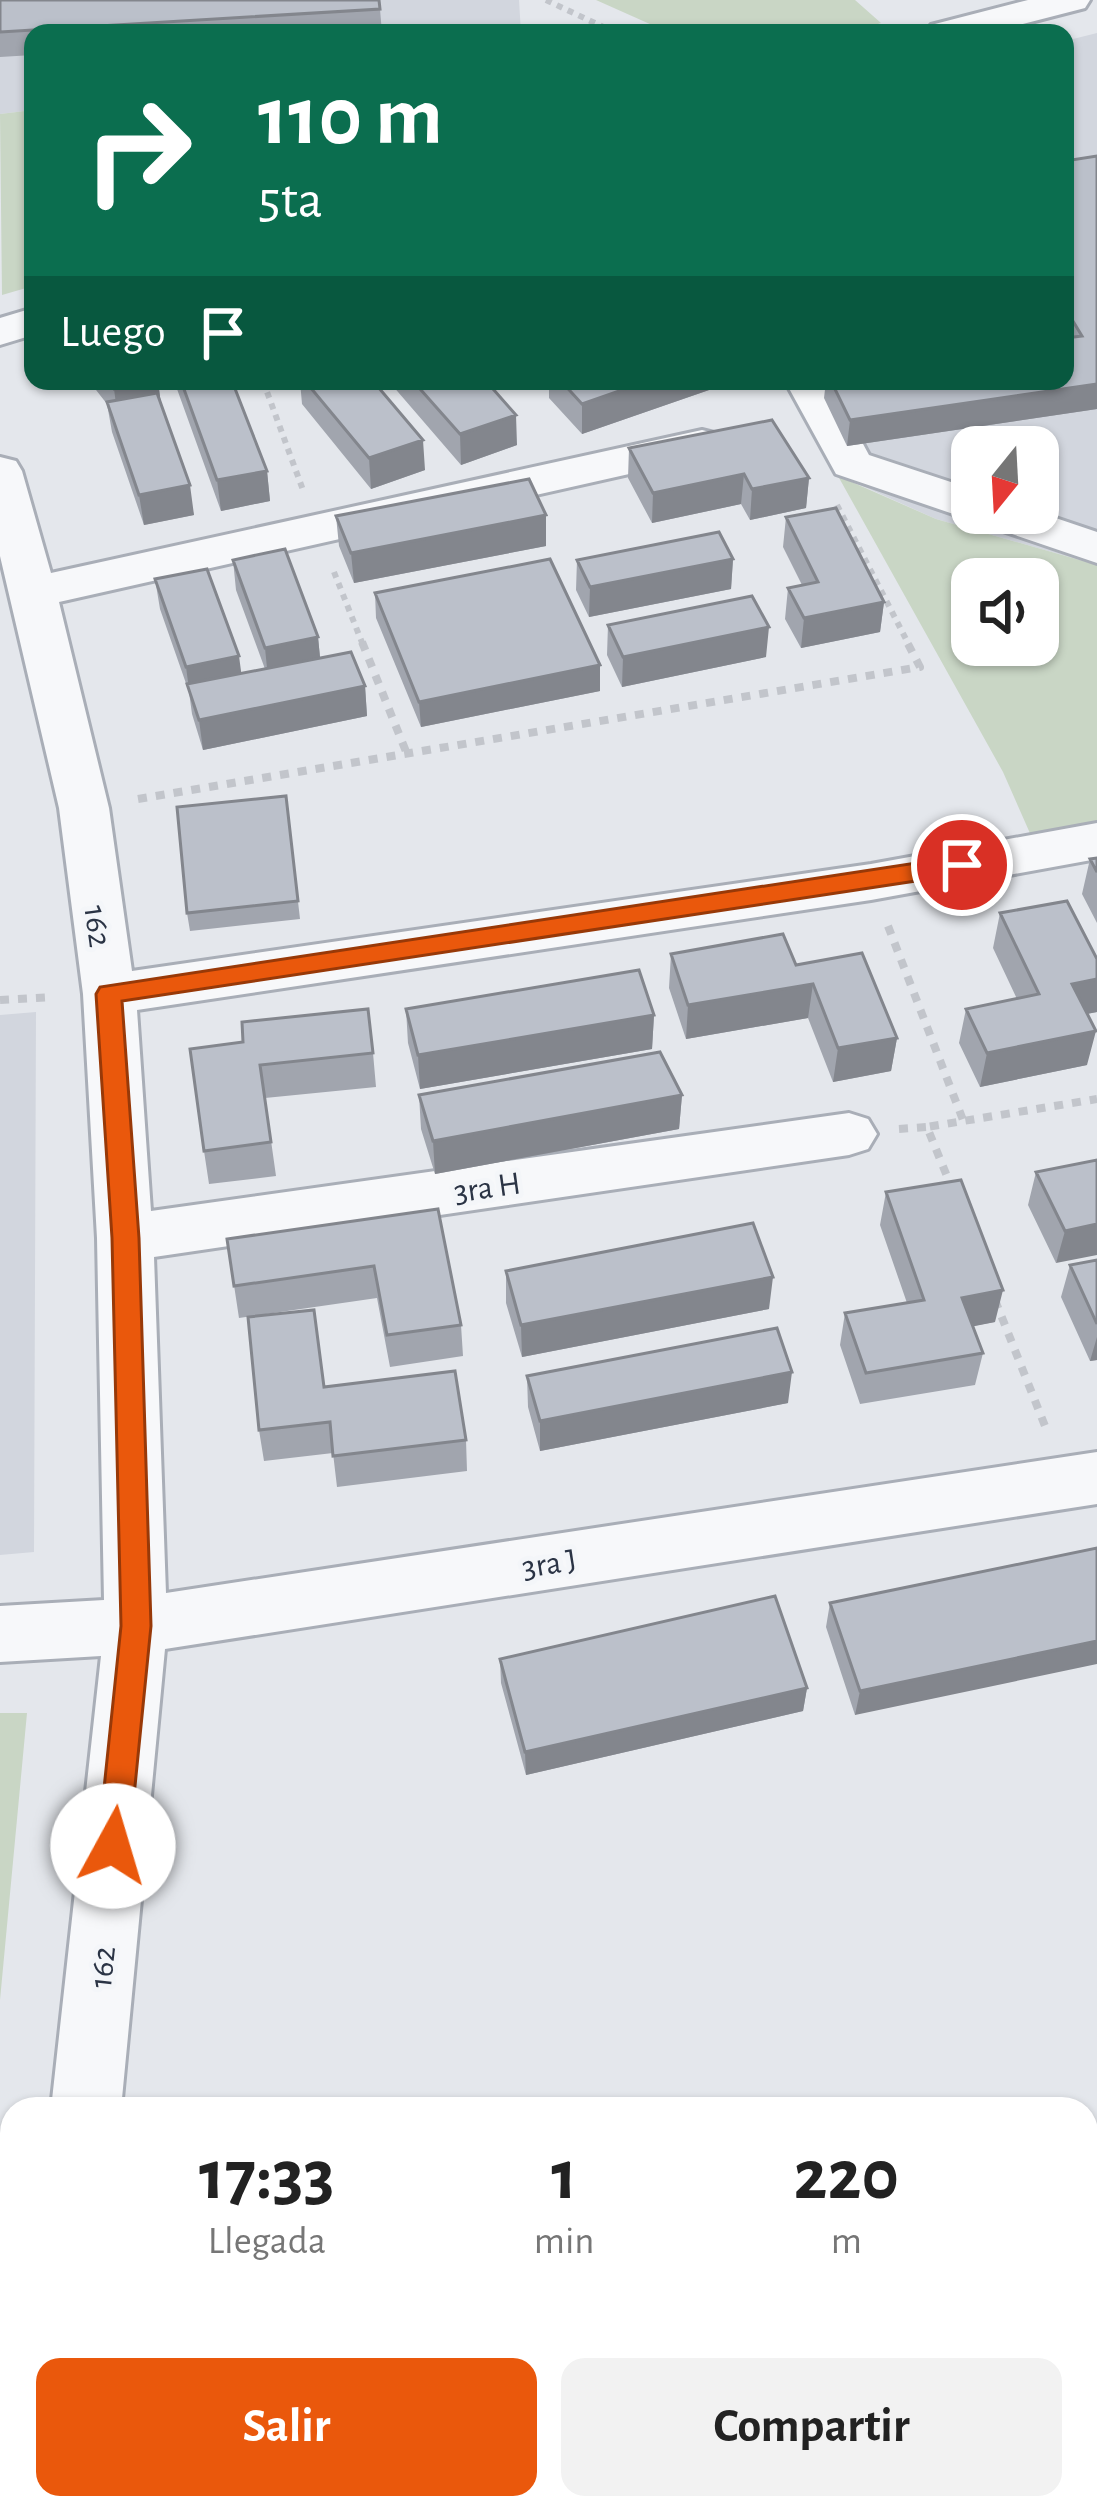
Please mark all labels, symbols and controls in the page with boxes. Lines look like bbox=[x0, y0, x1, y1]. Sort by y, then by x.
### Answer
icon: right bbox=[60, 72, 216, 228]
text: 110 m bbox=[258, 76, 443, 160]
text: 5ta bbox=[258, 174, 323, 228]
icon: arrive bbox=[190, 300, 256, 366]
text: Luego bbox=[60, 310, 166, 355]
north arrow bbox=[951, 426, 1059, 534]
map controls bbox=[951, 426, 1059, 666]
button: sound bbox=[951, 558, 1059, 666]
pin bbox=[911, 814, 1013, 916]
icon: arrive bbox=[929, 832, 995, 898]
street label: 162 bbox=[77, 903, 116, 949]
street label: 3ra H bbox=[452, 1167, 523, 1209]
street label: 3ra J bbox=[520, 1544, 579, 1585]
position arrow bbox=[50, 1783, 176, 1909]
street label: 162 bbox=[85, 1945, 122, 1990]
text: 17:33 bbox=[199, 2140, 335, 2212]
text: 1 bbox=[551, 2140, 577, 2212]
text: 220 bbox=[794, 2140, 899, 2212]
text: Llegada bbox=[208, 2222, 326, 2261]
text: min bbox=[534, 2222, 595, 2261]
text: m bbox=[831, 2222, 862, 2261]
button: Salir bbox=[36, 2358, 537, 2496]
button: Compartir bbox=[561, 2358, 1062, 2496]

